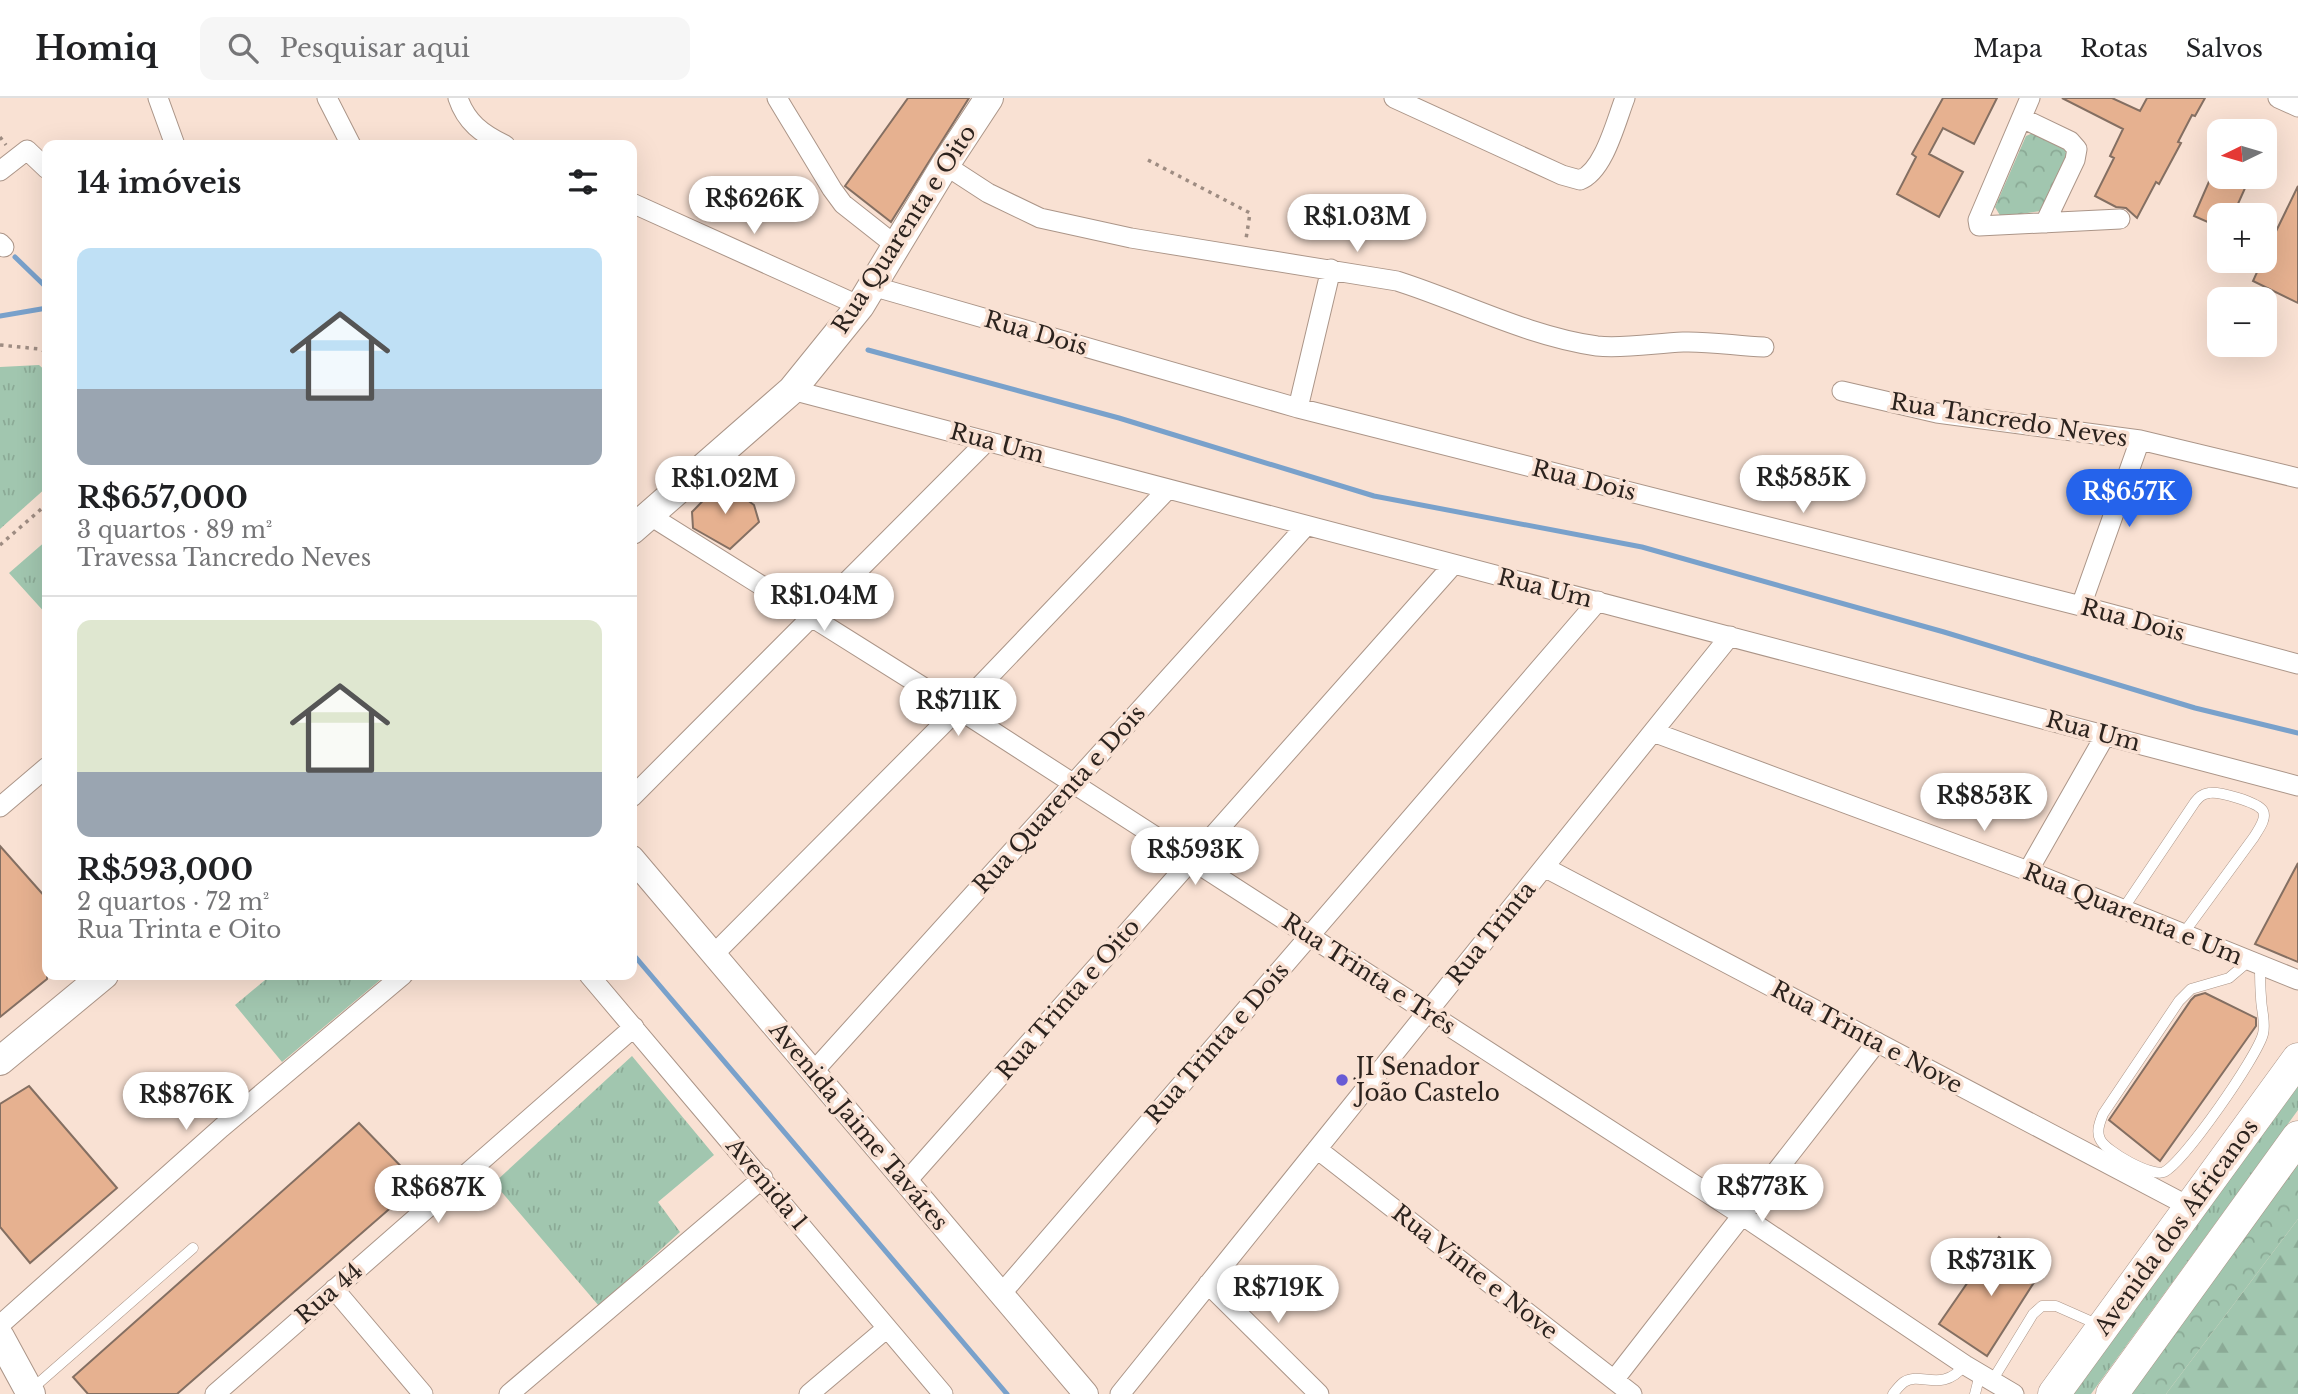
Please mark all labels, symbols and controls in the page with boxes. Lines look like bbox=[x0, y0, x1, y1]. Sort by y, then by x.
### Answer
search box bbox=[200, 17, 690, 80]
text: Homiq bbox=[35, 28, 158, 69]
icon: search bbox=[224, 29, 262, 67]
text: Pesquisar aqui bbox=[280, 32, 470, 64]
text: Mapa bbox=[1973, 34, 2042, 63]
text: Rotas bbox=[2080, 34, 2148, 63]
text: Salvos bbox=[2186, 34, 2263, 63]
street label: Rua Quarenta e Oito bbox=[826, 119, 982, 339]
north arrow bbox=[2207, 119, 2277, 189]
map controls bbox=[2207, 119, 2277, 357]
icon: filters bbox=[564, 163, 602, 201]
text: 14 imóveis bbox=[77, 164, 242, 201]
pin: R$626K bbox=[697, 176, 811, 236]
text: R$626K bbox=[705, 185, 803, 213]
pin: R$1.03M bbox=[1292, 194, 1422, 254]
text: R$1.03M bbox=[1303, 203, 1411, 231]
button: + bbox=[2207, 203, 2277, 273]
button: − bbox=[2207, 287, 2277, 357]
icon: home bbox=[277, 293, 403, 419]
street label: Rua Dois bbox=[981, 305, 1091, 361]
street label: Rua Tancredo Neves bbox=[1888, 387, 2130, 453]
street label: Rua Um bbox=[947, 417, 1047, 469]
street label: Rua Dois bbox=[1529, 454, 1639, 506]
pin: R$1.02M bbox=[660, 456, 790, 516]
pin: R$585K bbox=[1746, 456, 1860, 515]
text: R$585K bbox=[1756, 464, 1850, 492]
text: R$1.02M bbox=[671, 465, 779, 493]
pin: R$657K bbox=[2072, 470, 2186, 529]
text: R$657K bbox=[2082, 478, 2176, 506]
text: R$657,000 bbox=[77, 479, 248, 516]
text: 3 quartos · 89 m² bbox=[77, 516, 272, 544]
text: Travessa Tancredo Neves bbox=[77, 544, 371, 572]
street label: Rua Um bbox=[1495, 563, 1595, 613]
pin: R$1.04M bbox=[759, 574, 889, 633]
text: R$1.04M bbox=[770, 582, 878, 610]
street label: Rua Dois bbox=[2078, 593, 2188, 647]
icon: home bbox=[277, 665, 403, 791]
pin: R$711K bbox=[901, 678, 1015, 738]
text: R$711K bbox=[916, 687, 1000, 715]
street label: Rua Quarenta e Dois bbox=[967, 699, 1151, 899]
street label: Rua Um bbox=[2043, 705, 2143, 757]
pin: R$853K bbox=[1927, 774, 2041, 833]
text: R$853K bbox=[1936, 782, 2032, 810]
pin: R$593K bbox=[1138, 828, 1252, 887]
text: R$593K bbox=[1147, 836, 1243, 864]
text: R$593,000 bbox=[77, 851, 253, 888]
street label: Rua Quarenta e Um bbox=[2019, 857, 2247, 971]
street label: Rua Trinta bbox=[1441, 875, 1541, 990]
text: 2 quartos · 72 m² bbox=[77, 888, 269, 916]
street label: Rua Trinta e Três bbox=[1277, 907, 1461, 1041]
street label: Rua Trinta e Oito bbox=[990, 913, 1146, 1085]
text: Rua Trinta e Oito bbox=[77, 916, 281, 944]
street label: Rua Trinta e Dois bbox=[1139, 957, 1295, 1129]
street label: Rua Trinta e Nove bbox=[1767, 975, 1967, 1099]
street label: Avenida Jaime Taváres bbox=[763, 1015, 954, 1236]
place label: JI Senador João Castelo bbox=[1353, 1053, 1500, 1107]
pin: R$876K bbox=[129, 1072, 243, 1132]
marker: JI Senador João Castelo bbox=[1334, 1072, 1350, 1088]
text: R$876K bbox=[139, 1081, 233, 1109]
street label: Avenida dos Africanos bbox=[2087, 1113, 2264, 1341]
street label: Avenida 1 bbox=[720, 1131, 814, 1236]
pin: R$773K bbox=[1705, 1164, 1819, 1224]
pin: R$687K bbox=[381, 1166, 495, 1225]
text: R$773K bbox=[1717, 1173, 1807, 1201]
text: R$687K bbox=[391, 1174, 485, 1202]
street label: Rua Vinte e Nove bbox=[1386, 1199, 1564, 1345]
pin: R$731K bbox=[1934, 1238, 2048, 1298]
text: R$731K bbox=[1946, 1247, 2036, 1275]
street label: Rua 44 bbox=[290, 1256, 368, 1330]
pin: R$719K bbox=[1221, 1266, 1335, 1325]
text: R$719K bbox=[1233, 1274, 1323, 1302]

